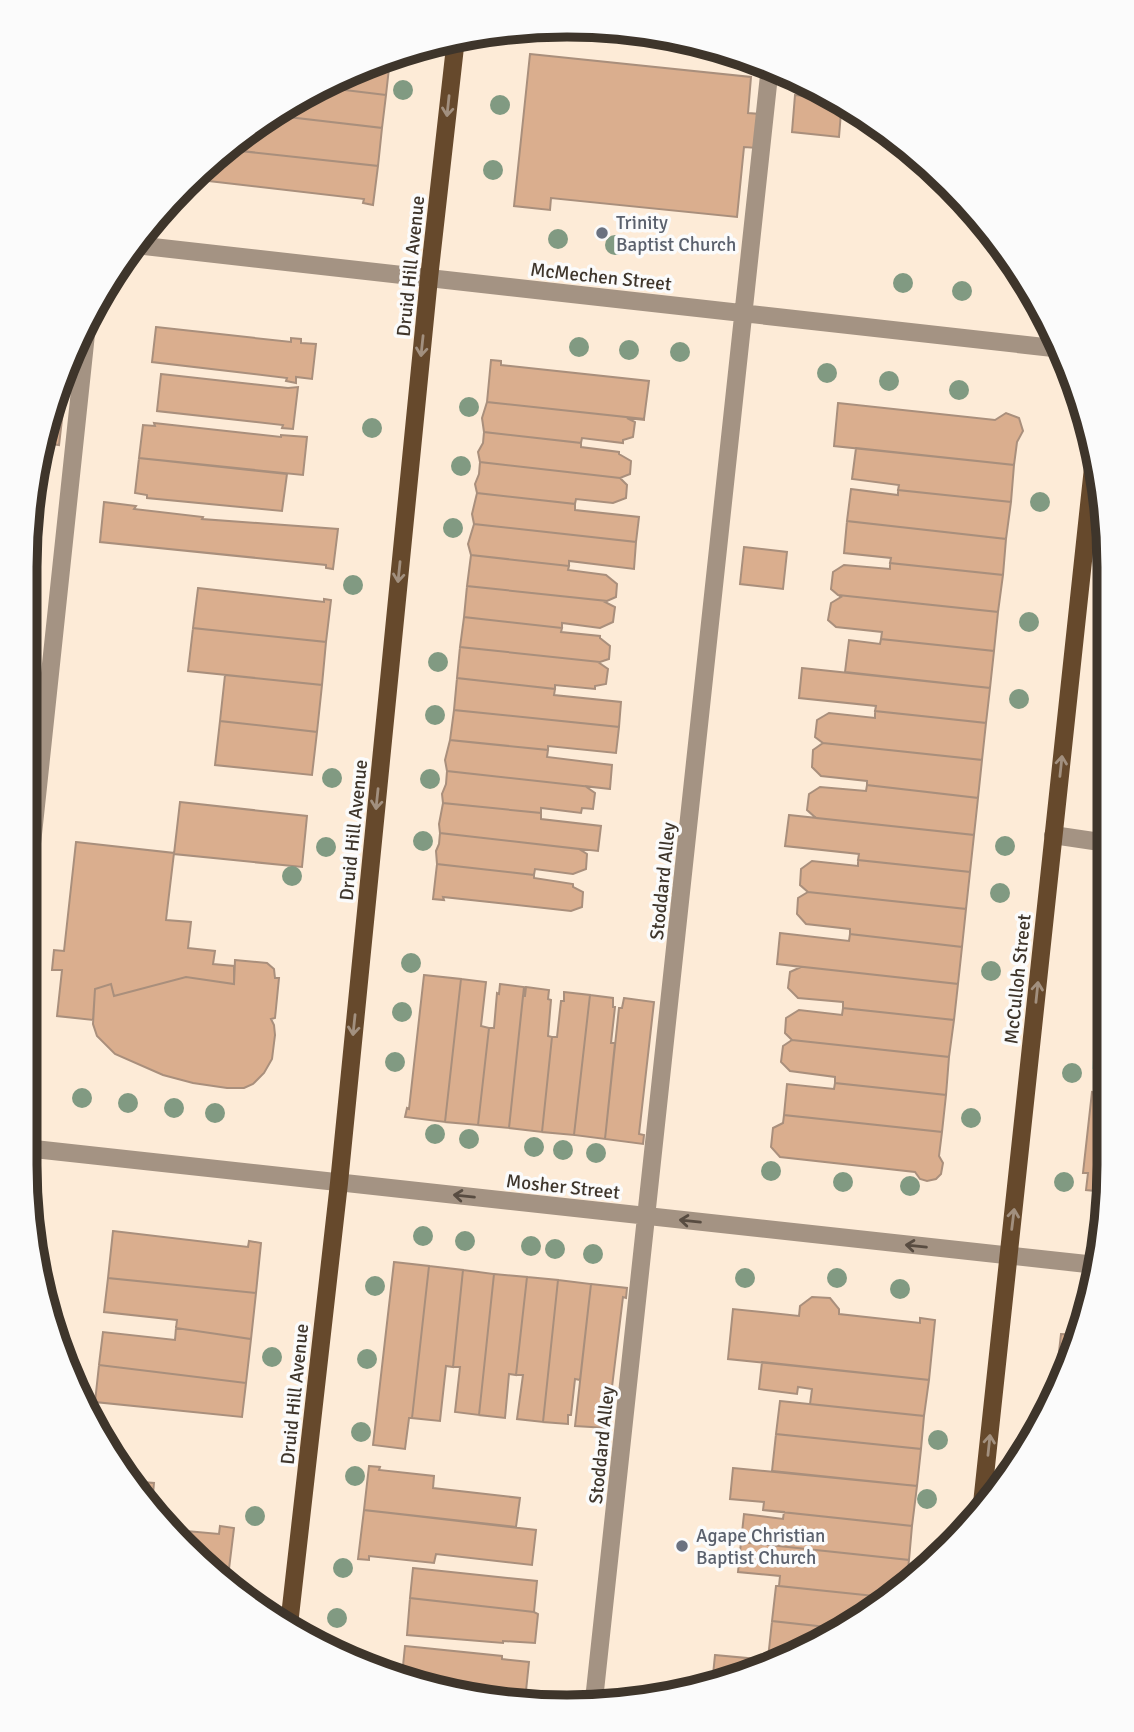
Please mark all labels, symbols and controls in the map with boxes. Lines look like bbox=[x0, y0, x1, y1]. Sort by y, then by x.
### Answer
one-way arrow bbox=[442, 94, 455, 117]
street label: Druid Hill Avenue bbox=[392, 194, 430, 338]
place label: Trinity Baptist Church bbox=[616, 211, 736, 257]
marker: Trinity Baptist Church bbox=[594, 225, 610, 241]
street label: McMechen Street bbox=[529, 258, 673, 296]
one-way arrow bbox=[415, 334, 428, 357]
one-way arrow bbox=[393, 560, 406, 583]
one-way arrow bbox=[1054, 755, 1067, 778]
street label: Druid Hill Avenue bbox=[335, 758, 373, 902]
one-way arrow bbox=[370, 787, 383, 809]
street label: Stoddard Alley bbox=[645, 821, 681, 941]
street label: McCulloh Street bbox=[999, 912, 1037, 1045]
one-way arrow bbox=[1030, 982, 1043, 1004]
one-way arrow bbox=[347, 1013, 360, 1036]
street label: Mosher Street bbox=[505, 1169, 621, 1205]
one-way arrow bbox=[453, 1189, 476, 1202]
one-way arrow bbox=[1006, 1208, 1019, 1230]
one-way arrow bbox=[679, 1215, 702, 1228]
one-way arrow bbox=[905, 1239, 928, 1252]
street label: Druid Hill Avenue bbox=[276, 1322, 314, 1466]
street label: Stoddard Alley bbox=[584, 1385, 620, 1505]
one-way arrow bbox=[982, 1434, 995, 1457]
place label: Agape Christian Baptist Church bbox=[696, 1524, 825, 1570]
marker: Agape Christian Baptist Church bbox=[674, 1538, 690, 1554]

